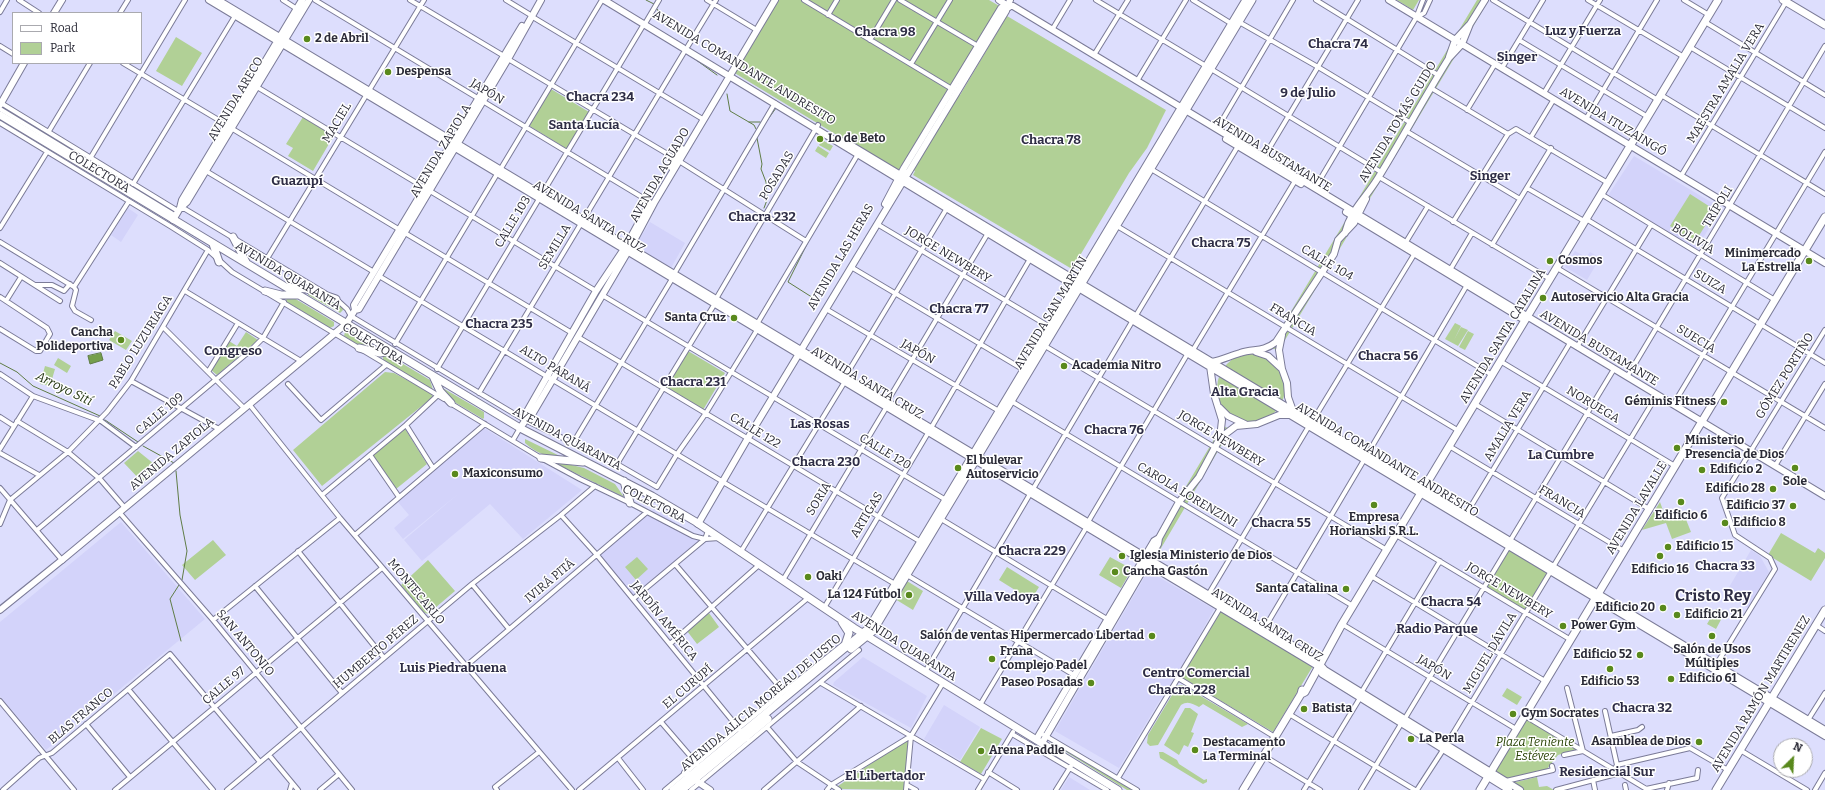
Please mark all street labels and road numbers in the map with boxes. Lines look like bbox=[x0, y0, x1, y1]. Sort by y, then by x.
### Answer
street label: AVENIDA COMANDANTE ANDRESITO bbox=[650, 8, 838, 128]
street label: MAESTRA AMALIA VERA bbox=[1684, 20, 1768, 146]
street label: AVENIDA ARECO bbox=[205, 54, 267, 144]
street label: AVENIDA TOMÁS GUIDO bbox=[1356, 59, 1440, 185]
street label: JAPÓN bbox=[467, 76, 507, 108]
street label: AVENIDA ITUZAINGÓ bbox=[1557, 84, 1669, 160]
street label: MACIEL bbox=[319, 100, 355, 146]
street label: AVENIDA ZAPIOLA bbox=[408, 102, 474, 200]
street label: AVENIDA BUSTAMANTE bbox=[1210, 113, 1334, 195]
street label: AVENIDA AGUADO bbox=[627, 125, 693, 225]
street label: COLECTORA bbox=[66, 148, 132, 196]
street label: POSADAS bbox=[757, 149, 797, 203]
street label: AVENIDA SANTA CRUZ bbox=[530, 178, 648, 256]
street label: TRÍPOLI bbox=[1700, 184, 1736, 230]
street label: CALLE 103 bbox=[492, 193, 534, 251]
street label: AVENIDA LAS HERAS bbox=[805, 201, 877, 313]
street label: SEMILLA bbox=[536, 221, 574, 273]
street label: BOLIVIA bbox=[1669, 221, 1717, 257]
street label: JORGE NEWBERY bbox=[902, 224, 994, 286]
street label: AVENIDA QUARANTA bbox=[232, 239, 344, 313]
street label: CALLE 104 bbox=[1298, 242, 1356, 284]
street label: AVENIDA SAN MARTÍN bbox=[1012, 254, 1090, 372]
street label: AVENIDA SANTA CATALINA bbox=[1457, 266, 1549, 406]
street label: SUIZA bbox=[1691, 267, 1729, 297]
street label: PABLO LUZURIAGA bbox=[106, 293, 176, 391]
street label: FRANCIA bbox=[1267, 300, 1319, 340]
street label: AVENIDA BUSTAMANTE bbox=[1537, 307, 1661, 389]
street label: COLECTORA bbox=[340, 320, 406, 368]
street label: SUECIA bbox=[1674, 322, 1718, 356]
street label: GÓMEZ PORTIÑO bbox=[1753, 330, 1817, 422]
street label: JAPÓN bbox=[898, 337, 938, 367]
street label: ALTO PARANÁ bbox=[517, 342, 593, 396]
street label: AVENIDA SANTA CRUZ bbox=[808, 344, 926, 422]
street label: NORUEGA bbox=[1564, 384, 1622, 426]
street label: AMALIA VERA bbox=[1481, 388, 1535, 464]
street label: CALLE 109 bbox=[133, 390, 187, 438]
street label: AVENIDA COMANDANTE ANDRESITO bbox=[1293, 400, 1481, 520]
street label: AVENIDA QUARANTA bbox=[510, 404, 624, 474]
street label: JORGE NEWBERY bbox=[1175, 408, 1267, 470]
street label: CALLE 122 bbox=[727, 410, 783, 452]
street label: AVENIDA ZAPIOLA bbox=[127, 414, 217, 494]
street label: CALLE 120 bbox=[857, 431, 913, 473]
street label: CAROLA LORENZINI bbox=[1134, 459, 1240, 531]
street label: AVENIDA LAVALLE bbox=[1604, 459, 1670, 557]
street label: SORIA bbox=[803, 480, 835, 518]
street label: COLECTORA bbox=[620, 482, 688, 526]
street label: FRANCIA bbox=[1536, 482, 1588, 522]
street label: ARTIGAS bbox=[848, 490, 886, 540]
street label: MONTECARLO bbox=[384, 556, 448, 628]
street label: IVIRÁ PITÁ bbox=[522, 556, 578, 606]
street label: JORGE NEWBERY bbox=[1463, 560, 1555, 622]
street label: JARDÍN AMÉRICA bbox=[627, 578, 701, 664]
street label: AVENIDA SANTA CRUZ bbox=[1209, 585, 1325, 665]
street label: SAN ANTONIO bbox=[213, 607, 277, 679]
street label: AVENIDA QUARANTA bbox=[849, 608, 959, 684]
street label: MIGUEL DÁVILA bbox=[1460, 610, 1520, 696]
street label: HUMBERTO PÉREZ bbox=[331, 612, 421, 692]
street label: AVENIDA RAMÓN MARTIRENEZ bbox=[1708, 613, 1814, 775]
street label: AVENIDA ALICIA MOREAU DE JUSTO bbox=[678, 632, 844, 774]
street label: JAPÓN bbox=[1414, 652, 1454, 684]
street label: EL CURUPÍ bbox=[660, 662, 716, 712]
street label: CALLE 97 bbox=[200, 664, 248, 708]
street label: BLAS FRANCO bbox=[46, 685, 116, 747]

